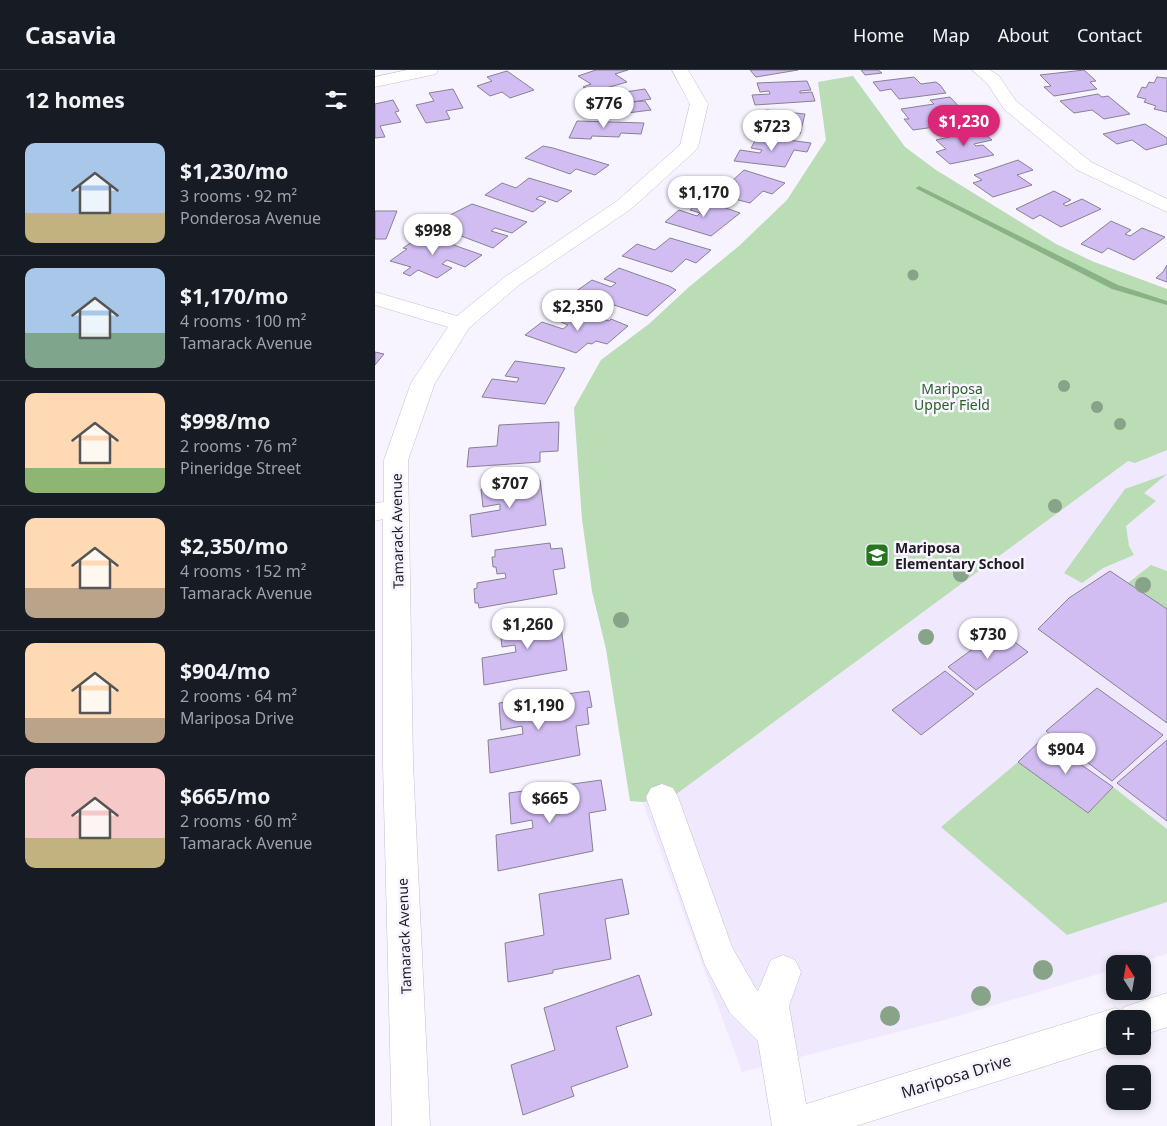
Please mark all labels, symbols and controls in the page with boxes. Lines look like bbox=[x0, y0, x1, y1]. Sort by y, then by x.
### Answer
text: Casavia bbox=[25, 18, 116, 51]
text: Home bbox=[853, 23, 904, 47]
text: Map bbox=[932, 23, 970, 47]
text: About bbox=[998, 23, 1049, 47]
text: Contact bbox=[1077, 23, 1142, 47]
text: 12 homes bbox=[25, 86, 125, 114]
icon: filters bbox=[322, 86, 350, 114]
pin: $776 bbox=[574, 87, 634, 129]
text: $776 bbox=[586, 92, 622, 114]
pin: $1,230 bbox=[923, 104, 1005, 147]
pin: $723 bbox=[742, 109, 802, 152]
text: $1,230 bbox=[939, 110, 989, 132]
text: $723 bbox=[754, 115, 790, 137]
text: $1,230/mo bbox=[180, 157, 288, 185]
icon: home bbox=[65, 163, 125, 223]
pin: $1,170 bbox=[663, 176, 745, 218]
text: $1,170 bbox=[679, 181, 729, 203]
text: 3 rooms · 92 m² bbox=[180, 185, 297, 207]
text: Ponderosa Avenue bbox=[180, 207, 321, 229]
pin: $998 bbox=[403, 214, 463, 256]
text: $998 bbox=[415, 219, 451, 241]
text: $1,170/mo bbox=[180, 282, 288, 310]
icon: home bbox=[65, 288, 125, 348]
pin: $2,350 bbox=[537, 290, 619, 332]
text: $2,350 bbox=[553, 295, 603, 317]
text: 4 rooms · 100 m² bbox=[180, 310, 306, 332]
text: Tamarack Avenue bbox=[180, 332, 312, 354]
park label: Mariposa Upper Field bbox=[914, 379, 990, 414]
text: $998/mo bbox=[180, 407, 270, 435]
icon: home bbox=[65, 413, 125, 473]
text: 2 rooms · 76 m² bbox=[180, 435, 297, 457]
text: Pineridge Street bbox=[180, 457, 301, 479]
pin: $707 bbox=[480, 466, 540, 509]
text: $707 bbox=[492, 472, 528, 494]
street label: Tamarack Avenue bbox=[386, 473, 408, 589]
text: $2,350/mo bbox=[180, 532, 288, 560]
icon: home bbox=[65, 538, 125, 598]
place label: Mariposa Elementary School bbox=[895, 538, 1025, 573]
school or university icon: Mariposa Elementary School bbox=[864, 542, 890, 568]
text: 4 rooms · 152 m² bbox=[180, 560, 306, 582]
text: Tamarack Avenue bbox=[180, 582, 312, 604]
pin: $1,260 bbox=[487, 608, 569, 650]
text: $1,260 bbox=[503, 613, 553, 635]
pin: $730 bbox=[958, 618, 1018, 660]
text: $730 bbox=[970, 623, 1006, 645]
text: $904/mo bbox=[180, 657, 270, 685]
icon: home bbox=[65, 663, 125, 723]
text: 2 rooms · 64 m² bbox=[180, 685, 297, 707]
pin: $1,190 bbox=[498, 688, 580, 731]
text: $1,190 bbox=[514, 694, 564, 716]
text: Mariposa Drive bbox=[180, 707, 294, 729]
pin: $904 bbox=[1036, 732, 1096, 775]
text: $904 bbox=[1048, 738, 1084, 760]
text: $665/mo bbox=[180, 782, 270, 810]
pin: $665 bbox=[520, 782, 580, 824]
text: $665 bbox=[532, 787, 568, 809]
icon: home bbox=[65, 788, 125, 848]
text: 2 rooms · 60 m² bbox=[180, 810, 297, 832]
text: Tamarack Avenue bbox=[180, 832, 312, 854]
street label: Tamarack Avenue bbox=[392, 878, 416, 994]
north arrow bbox=[1106, 955, 1151, 1000]
map controls bbox=[1106, 955, 1151, 1110]
button: + bbox=[1106, 1010, 1151, 1055]
street label: Mariposa Drive bbox=[898, 1049, 1014, 1103]
button: − bbox=[1106, 1065, 1151, 1110]

